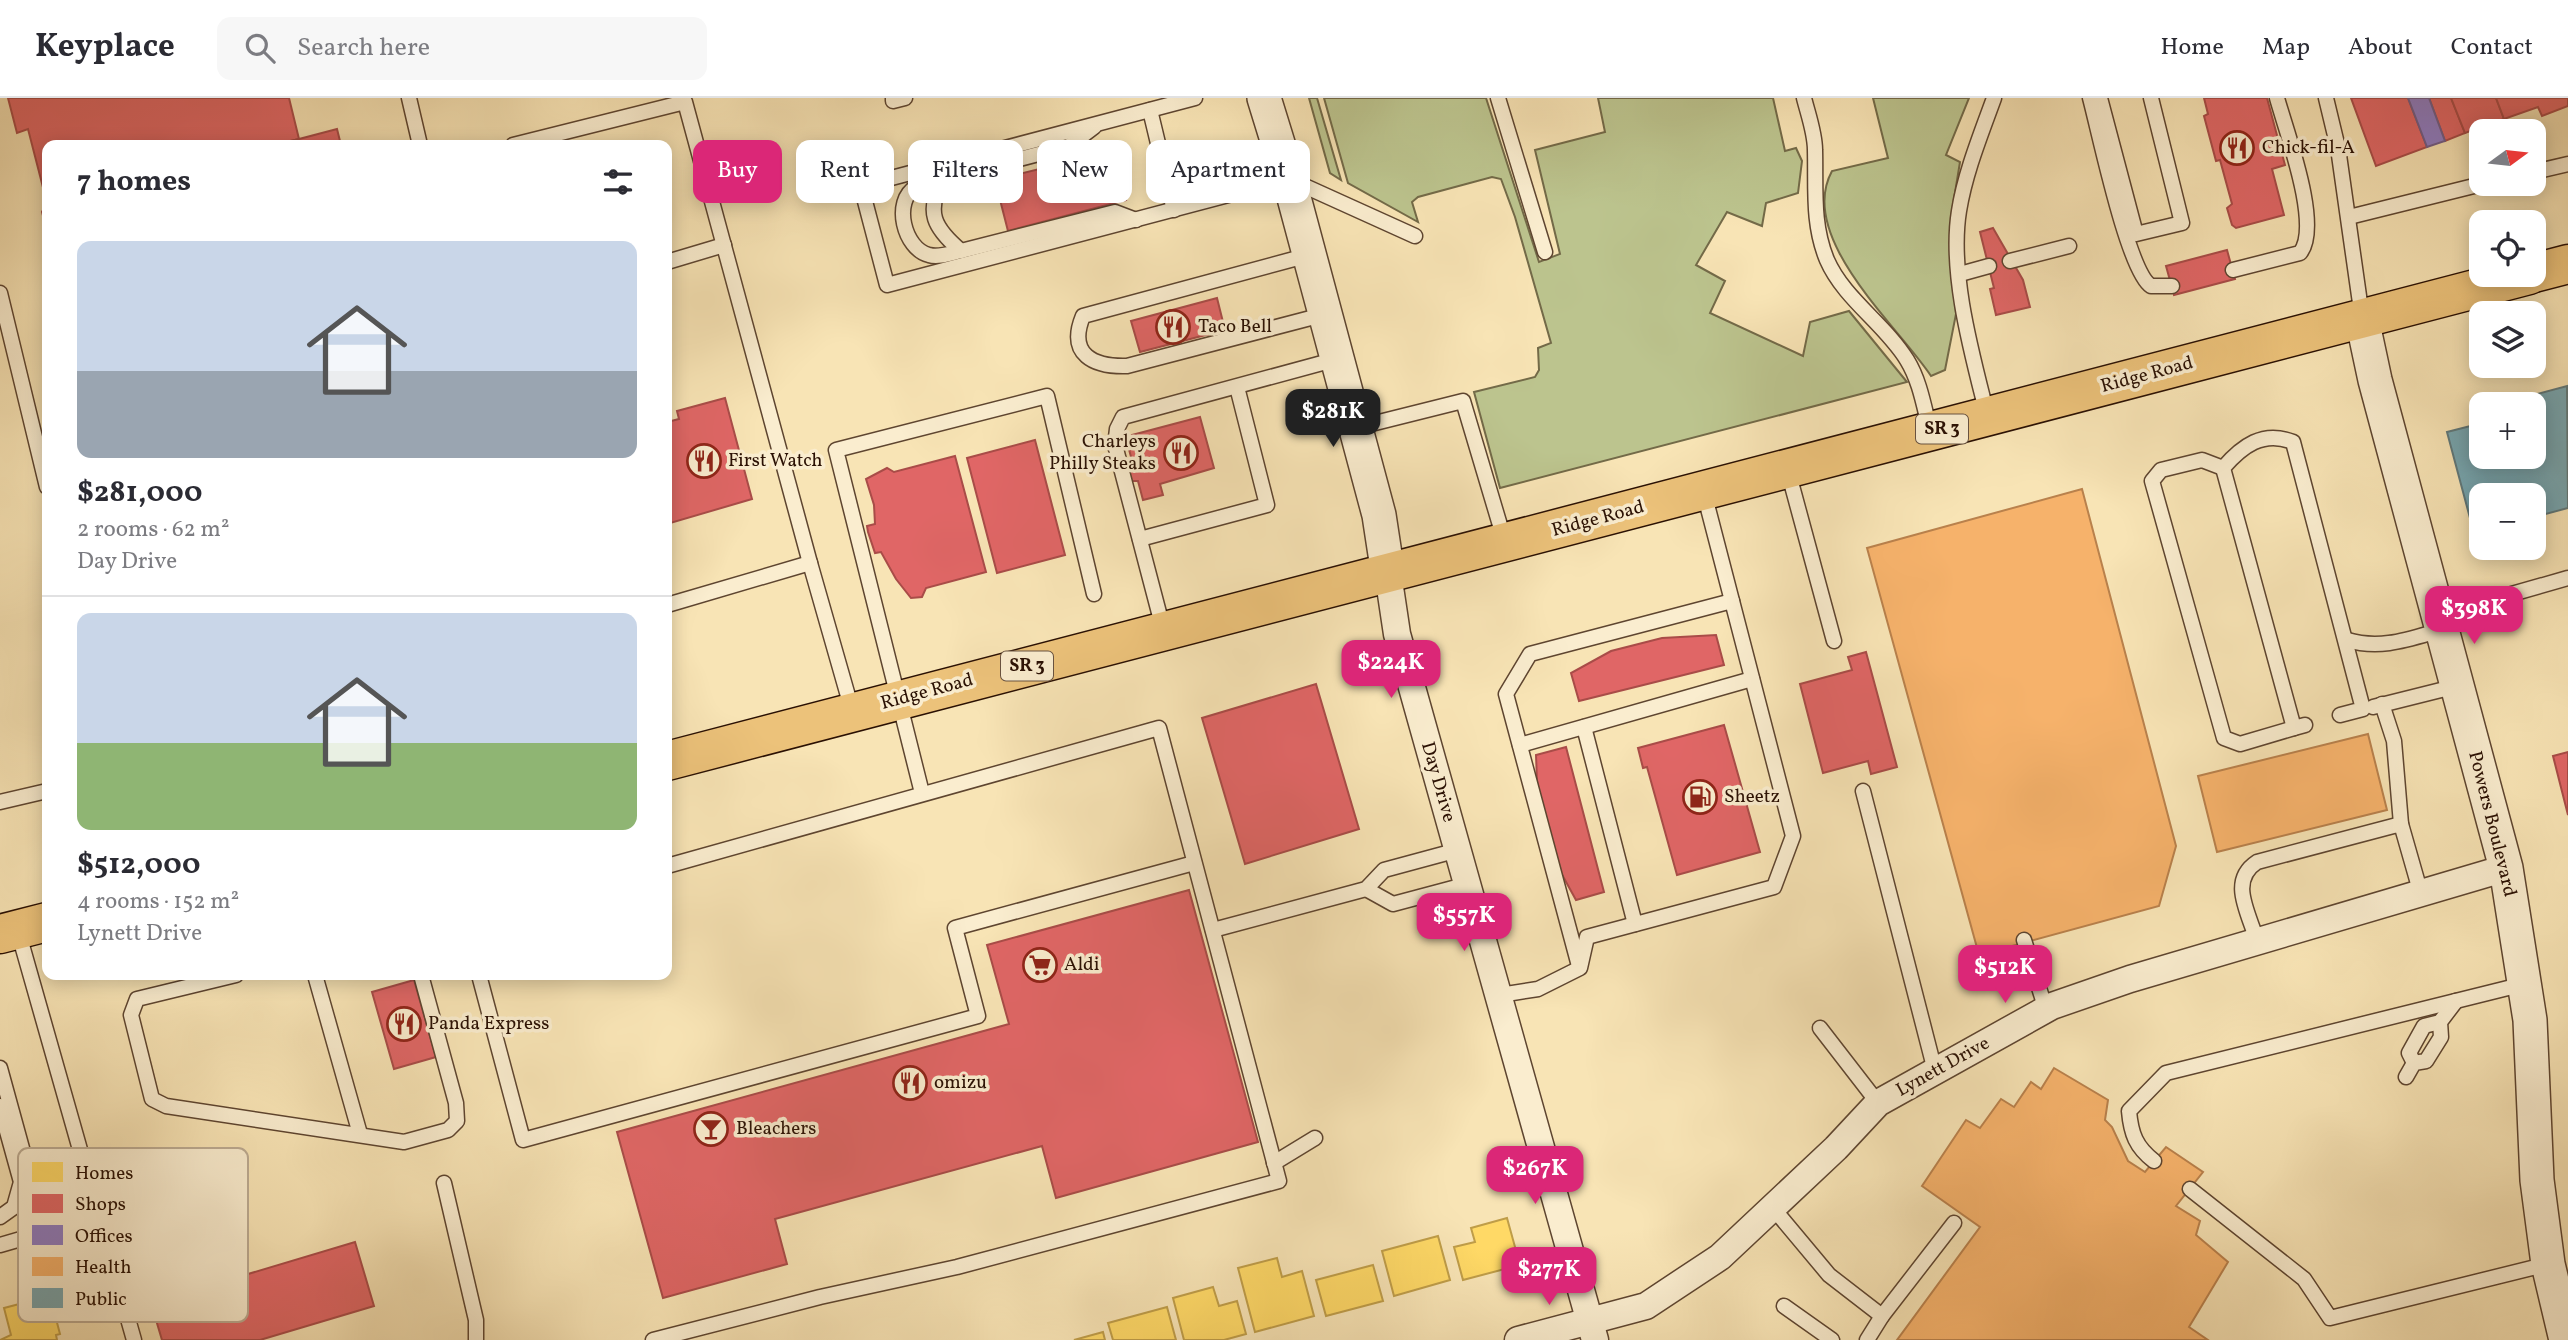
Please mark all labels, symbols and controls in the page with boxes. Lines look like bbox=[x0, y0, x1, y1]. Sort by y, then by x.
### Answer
search box bbox=[217, 17, 707, 80]
text: Keyplace bbox=[35, 25, 175, 71]
icon: search bbox=[241, 29, 279, 67]
text: Search here bbox=[297, 30, 430, 66]
text: Home bbox=[2160, 31, 2224, 65]
text: Map bbox=[2262, 31, 2310, 65]
text: About bbox=[2348, 31, 2413, 65]
text: Contact bbox=[2451, 31, 2533, 65]
north arrow bbox=[2469, 119, 2546, 196]
map controls bbox=[2469, 119, 2546, 560]
restaurant icon: Chick-fil-A bbox=[2218, 129, 2256, 167]
place label: Chick-fil-A bbox=[2262, 135, 2355, 161]
chip: Buy bbox=[693, 140, 782, 203]
chip: Rent bbox=[796, 140, 894, 203]
chip: Filters bbox=[908, 140, 1023, 203]
chip: New bbox=[1037, 140, 1132, 203]
chip: Apartment bbox=[1146, 140, 1310, 203]
text: 7 homes bbox=[77, 161, 191, 203]
icon: filters bbox=[599, 163, 637, 201]
button: locate bbox=[2469, 210, 2546, 287]
icon: home bbox=[294, 287, 420, 413]
button: layers bbox=[2469, 301, 2546, 378]
restaurant icon: Taco Bell bbox=[1154, 308, 1192, 346]
place label: Taco Bell bbox=[1198, 314, 1272, 340]
street label: Ridge Road bbox=[2098, 350, 2196, 400]
pin: $281K bbox=[1284, 390, 1382, 449]
button: + bbox=[2469, 392, 2546, 469]
text: $281K bbox=[1301, 396, 1365, 428]
road number: SR 3 bbox=[1916, 414, 1968, 444]
place label: Charleys Philly Steaks bbox=[1049, 429, 1156, 477]
restaurant icon: Charleys Philly Steaks bbox=[1162, 434, 1200, 472]
restaurant icon: First Watch bbox=[685, 442, 723, 480]
place label: First Watch bbox=[728, 448, 823, 474]
text: $281,000 bbox=[77, 472, 202, 514]
button: − bbox=[2469, 483, 2546, 560]
street label: Ridge Road bbox=[1549, 494, 1647, 544]
text: 2 rooms · 62 m² bbox=[77, 514, 229, 546]
text: Day Drive bbox=[77, 546, 177, 578]
pin: $398K bbox=[2425, 587, 2523, 646]
text: $398K bbox=[2441, 593, 2507, 625]
pin: $224K bbox=[1342, 640, 1440, 700]
text: $224K bbox=[1357, 647, 1425, 679]
road number: SR 3 bbox=[1001, 652, 1053, 680]
icon: home bbox=[294, 659, 420, 785]
street label: Ridge Road bbox=[878, 667, 976, 717]
street label: Day Drive bbox=[1414, 739, 1462, 825]
street label: Powers Boulevard bbox=[2461, 748, 2523, 900]
fuel station icon: Sheetz bbox=[1681, 778, 1719, 816]
place label: Sheetz bbox=[1724, 784, 1780, 810]
text: $512,000 bbox=[77, 844, 201, 886]
text: 4 rooms · 152 m² bbox=[77, 886, 239, 918]
pin: $557K bbox=[1415, 894, 1513, 953]
text: $557K bbox=[1433, 900, 1495, 932]
text: Lynett Drive bbox=[77, 918, 202, 950]
supermarket icon: Aldi bbox=[1021, 946, 1059, 984]
pin: $512K bbox=[1956, 946, 2054, 1005]
place label: Aldi bbox=[1064, 952, 1100, 978]
text: $512K bbox=[1974, 952, 2036, 984]
restaurant icon: Panda Express bbox=[385, 1005, 423, 1043]
place label: Panda Express bbox=[428, 1011, 549, 1037]
street label: Lynett Drive bbox=[1892, 1031, 1994, 1103]
restaurant icon: omizu bbox=[891, 1064, 929, 1102]
place label: omizu bbox=[934, 1070, 987, 1096]
bar icon: Bleachers bbox=[692, 1110, 730, 1148]
place label: Bleachers bbox=[736, 1116, 816, 1142]
pin: $267K bbox=[1486, 1146, 1584, 1206]
legend bbox=[18, 1148, 248, 1322]
text: $267K bbox=[1502, 1153, 1568, 1185]
text: Homes bbox=[75, 1161, 133, 1187]
text: Shops bbox=[75, 1192, 126, 1218]
text: Offices bbox=[75, 1224, 133, 1250]
pin: $277K bbox=[1500, 1248, 1598, 1307]
text: $277K bbox=[1517, 1254, 1581, 1286]
text: Health bbox=[75, 1255, 131, 1281]
text: Public bbox=[75, 1287, 127, 1313]

